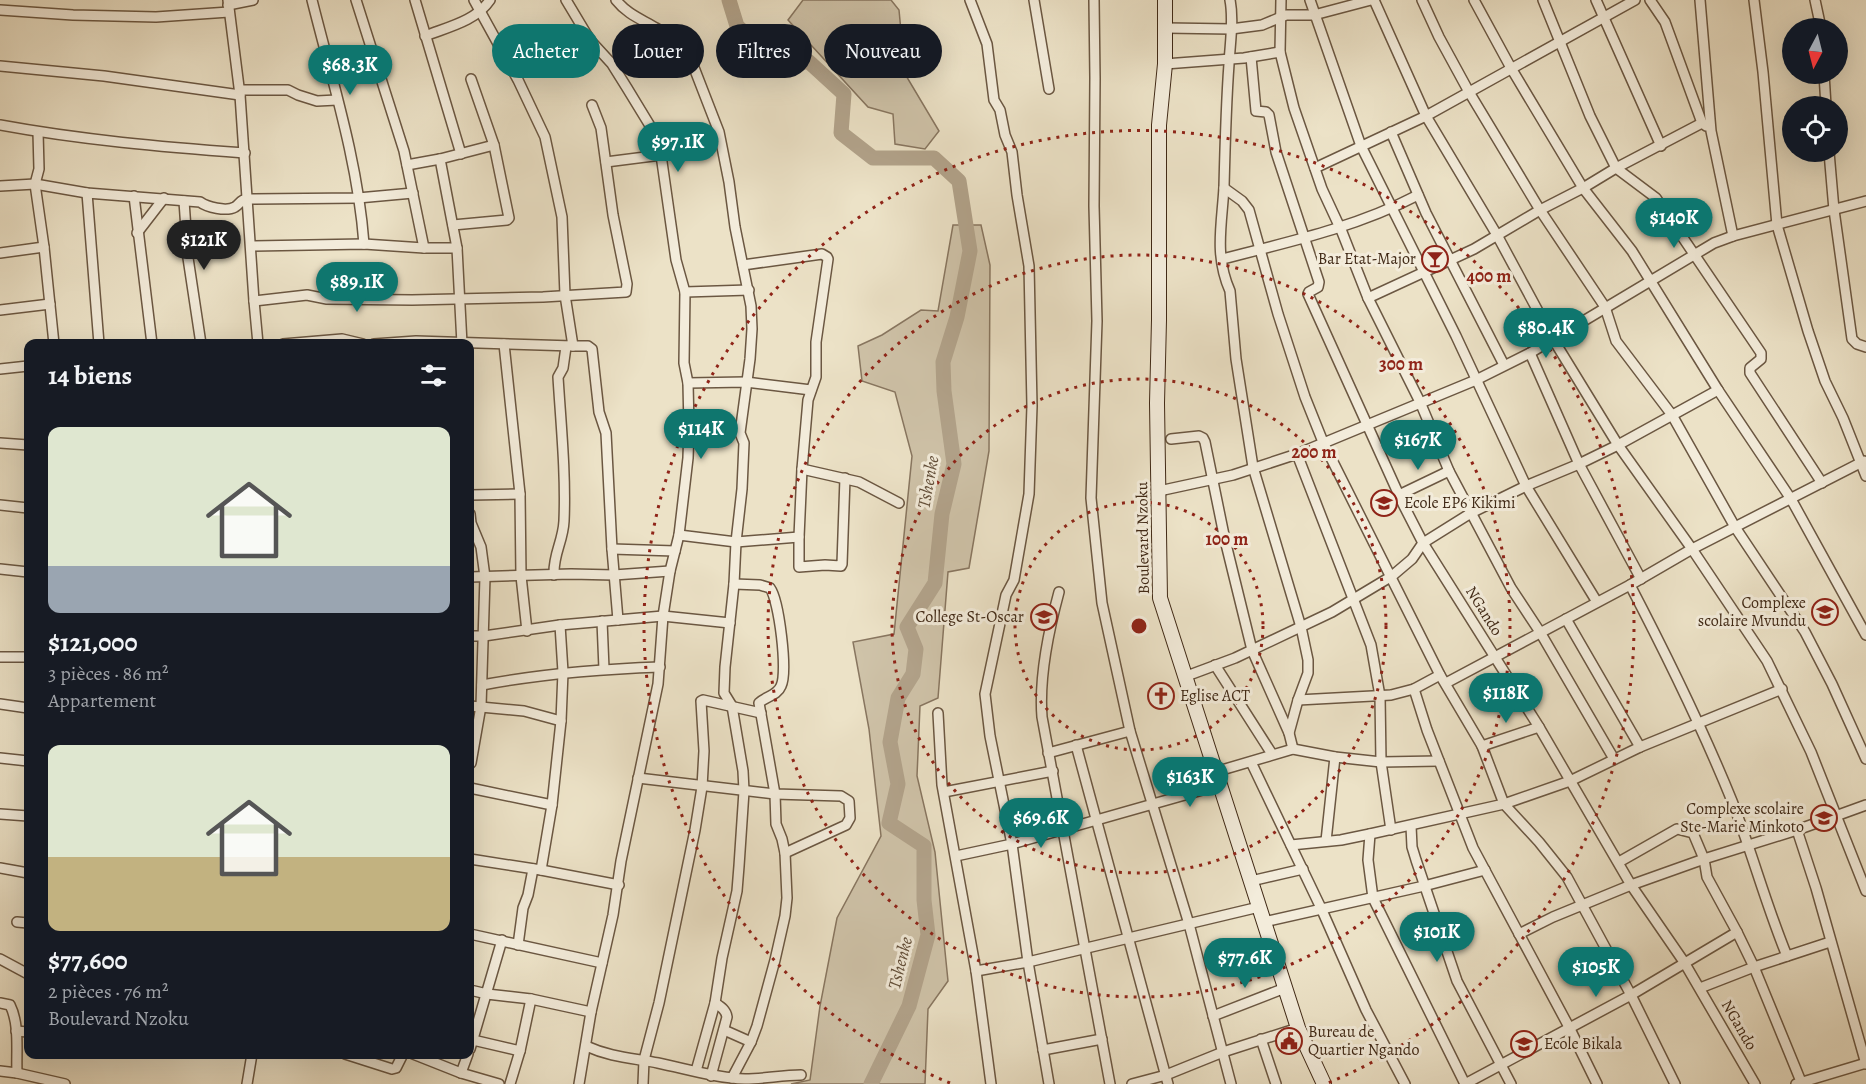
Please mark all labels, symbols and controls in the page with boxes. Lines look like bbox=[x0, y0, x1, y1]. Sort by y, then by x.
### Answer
north arrow bbox=[1782, 18, 1848, 84]
map controls bbox=[1782, 18, 1848, 162]
chip: Acheter bbox=[492, 24, 600, 78]
chip: Louer bbox=[612, 24, 704, 78]
chip: Filtres bbox=[716, 24, 812, 78]
chip: Nouveau bbox=[824, 24, 942, 78]
pin: $68.3K bbox=[301, 45, 399, 96]
text: $68.3K bbox=[322, 51, 378, 78]
button: locate bbox=[1782, 96, 1848, 162]
pin: $97.1K bbox=[629, 122, 727, 173]
text: $97.1K bbox=[652, 128, 704, 155]
pin: $140K bbox=[1632, 198, 1716, 249]
text: $140K bbox=[1649, 204, 1699, 231]
pin: $121K bbox=[162, 220, 246, 271]
text: $121K bbox=[181, 226, 227, 253]
bar icon: Bar Etat-Major bbox=[1420, 244, 1450, 274]
place label: Bar Etat-Major bbox=[1318, 248, 1416, 270]
pin: $89.1K bbox=[308, 262, 406, 313]
text: 400 m bbox=[1467, 264, 1511, 288]
text: $89.1K bbox=[330, 268, 384, 295]
pin: $80.4K bbox=[1497, 308, 1595, 359]
text: $80.4K bbox=[1517, 314, 1575, 341]
text: 300 m bbox=[1379, 352, 1423, 376]
text: 14 biens bbox=[48, 358, 132, 393]
icon: filters bbox=[417, 359, 450, 392]
pin: $114K bbox=[659, 409, 743, 460]
text: $114K bbox=[678, 415, 724, 442]
pin: $167K bbox=[1376, 420, 1460, 471]
text: $167K bbox=[1394, 426, 1442, 453]
text: 200 m bbox=[1291, 440, 1337, 464]
water label: Tshenke bbox=[912, 453, 945, 510]
icon: home bbox=[195, 466, 303, 574]
street label: Boulevard Nzoku bbox=[1131, 481, 1155, 594]
school or university icon: Ecole EP6 Kikimi bbox=[1369, 488, 1399, 518]
place label: Ecole EP6 Kikimi bbox=[1404, 492, 1516, 514]
text: 100 m bbox=[1206, 527, 1248, 551]
street label: NGando bbox=[1460, 582, 1508, 640]
place label: Complexe scolaire Mvundu bbox=[1698, 592, 1806, 632]
school or university icon: Complexe scolaire Mvundu bbox=[1810, 597, 1840, 627]
school or university icon: College St-Oscar bbox=[1029, 602, 1059, 632]
place label: College St-Oscar bbox=[916, 606, 1024, 628]
centre of rings bbox=[1129, 616, 1149, 636]
text: $121,000 bbox=[48, 625, 138, 660]
text: 3 pièces · 86 m² bbox=[48, 660, 169, 687]
pin: $118K bbox=[1464, 673, 1548, 724]
text: $118K bbox=[1483, 679, 1529, 706]
church icon: Eglise ACT bbox=[1146, 681, 1176, 711]
place label: Eglise ACT bbox=[1180, 685, 1250, 707]
text: Appartement bbox=[48, 687, 156, 714]
pin: $163K bbox=[1148, 757, 1232, 808]
text: $163K bbox=[1166, 763, 1214, 790]
icon: home bbox=[195, 784, 303, 892]
pin: $69.6K bbox=[992, 798, 1090, 849]
place label: Complexe scolaire Ste-Marie Minkoto bbox=[1680, 798, 1804, 838]
school or university icon: Complexe scolaire Ste-Marie Minkoto bbox=[1809, 803, 1839, 833]
text: $69.6K bbox=[1013, 804, 1069, 831]
pin: $101K bbox=[1395, 912, 1479, 963]
text: $101K bbox=[1414, 918, 1460, 945]
water label: Tshenke bbox=[882, 934, 918, 992]
pin: $77.6K bbox=[1196, 938, 1294, 989]
text: $77,600 bbox=[48, 943, 128, 978]
text: $77.6K bbox=[1218, 944, 1272, 971]
pin: $105K bbox=[1554, 947, 1638, 998]
text: $105K bbox=[1572, 953, 1620, 980]
text: 2 pièces · 76 m² bbox=[48, 978, 169, 1005]
street label: NGando bbox=[1716, 996, 1762, 1054]
text: Boulevard Nzoku bbox=[48, 1005, 189, 1032]
place label: Bureau de Quartier Ngando bbox=[1308, 1021, 1419, 1061]
public building icon: Bureau de Quartier Ngando bbox=[1274, 1026, 1304, 1056]
school or university icon: Ecole Bikala bbox=[1509, 1029, 1539, 1059]
place label: Ecole Bikala bbox=[1544, 1033, 1623, 1055]

